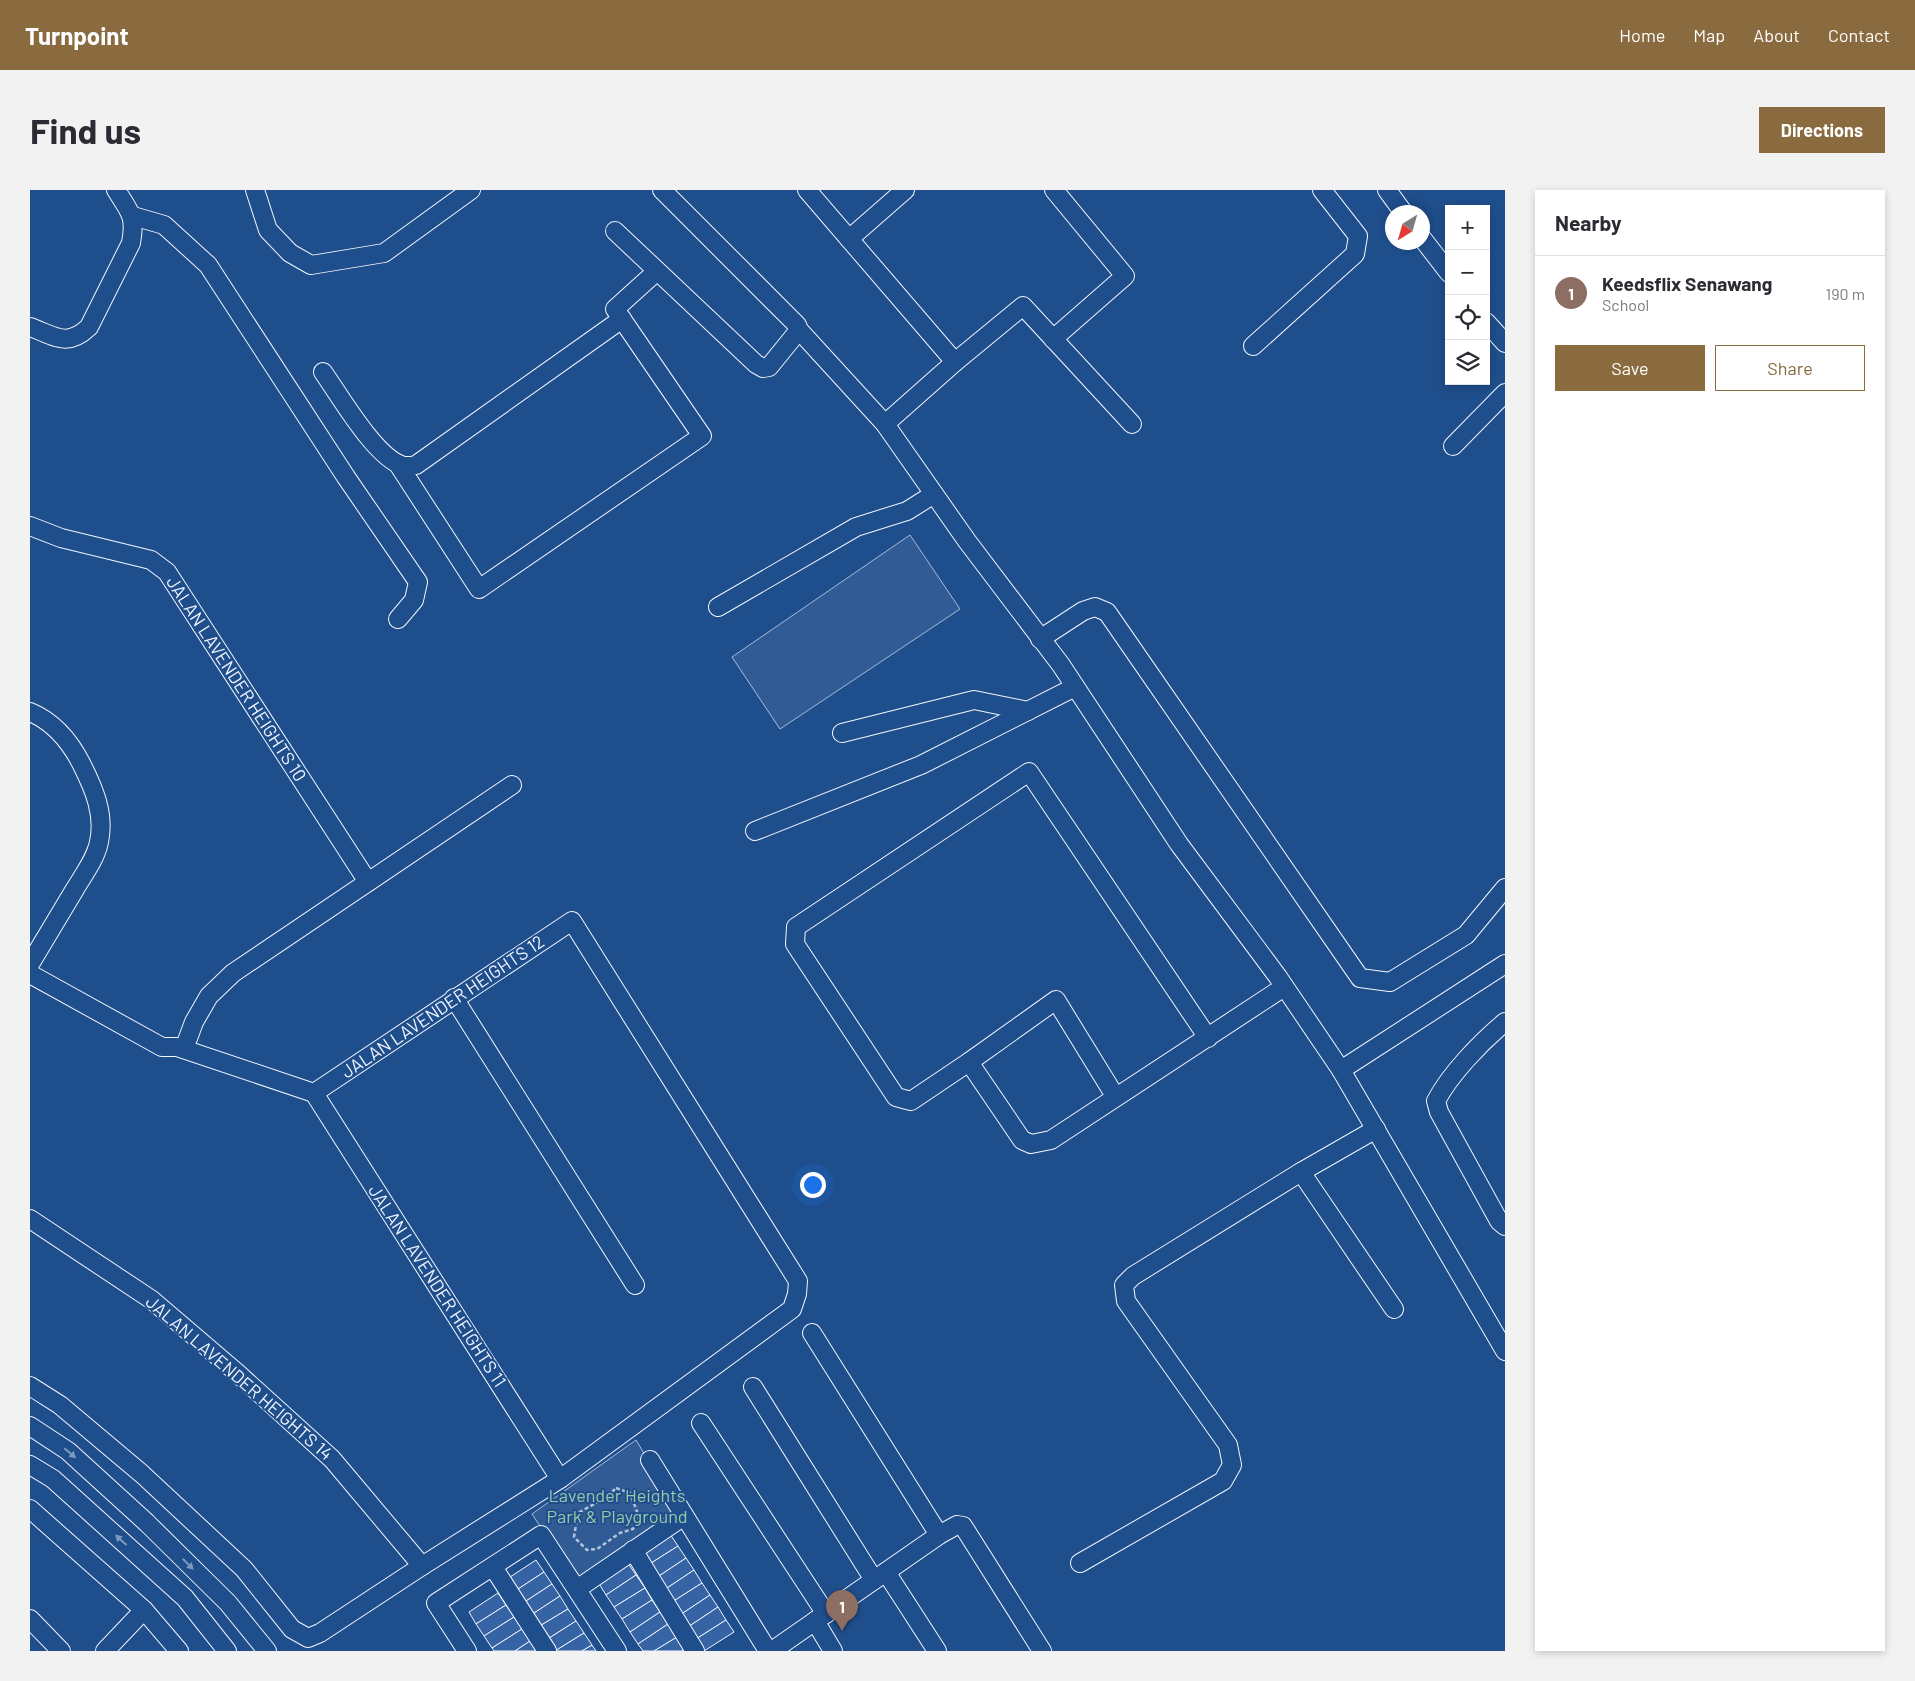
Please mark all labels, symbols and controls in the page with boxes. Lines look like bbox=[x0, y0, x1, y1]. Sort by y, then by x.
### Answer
text: Turnpoint bbox=[25, 21, 129, 50]
text: Home bbox=[1619, 24, 1665, 46]
text: Map bbox=[1693, 24, 1725, 46]
text: About bbox=[1753, 24, 1800, 46]
text: Contact bbox=[1828, 24, 1890, 46]
button: Directions bbox=[1759, 107, 1885, 153]
text: Find us bbox=[30, 109, 141, 151]
north arrow bbox=[1385, 205, 1430, 250]
map controls bbox=[1445, 205, 1490, 385]
button: + bbox=[1445, 205, 1490, 250]
text: Nearby bbox=[1555, 210, 1621, 235]
button: − bbox=[1445, 250, 1490, 295]
text: Keedsflix Senawang bbox=[1602, 272, 1772, 295]
text: 1 bbox=[1568, 284, 1574, 303]
text: 190 m bbox=[1826, 284, 1865, 303]
button: locate bbox=[1445, 295, 1490, 340]
text: School bbox=[1602, 295, 1649, 314]
button: layers bbox=[1445, 340, 1490, 385]
button: Save bbox=[1555, 345, 1705, 391]
button: Share bbox=[1715, 345, 1865, 391]
street label: JALAN LAVENDER HEIGHTS 10 bbox=[162, 572, 312, 785]
street label: JALAN LAVENDER HEIGHTS 12 bbox=[337, 930, 548, 1082]
your location bbox=[800, 1172, 826, 1198]
street label: JALAN LAVENDER HEIGHTS 11 bbox=[364, 1180, 512, 1391]
street label: JALAN LAVENDER HEIGHTS 14 bbox=[142, 1290, 338, 1464]
one-way arrow bbox=[63, 1448, 76, 1459]
park label: Lavender Heights Park & Playground bbox=[546, 1484, 688, 1527]
one-way arrow bbox=[114, 1535, 127, 1546]
one-way arrow bbox=[182, 1558, 194, 1570]
pin: 1 bbox=[826, 1590, 858, 1631]

